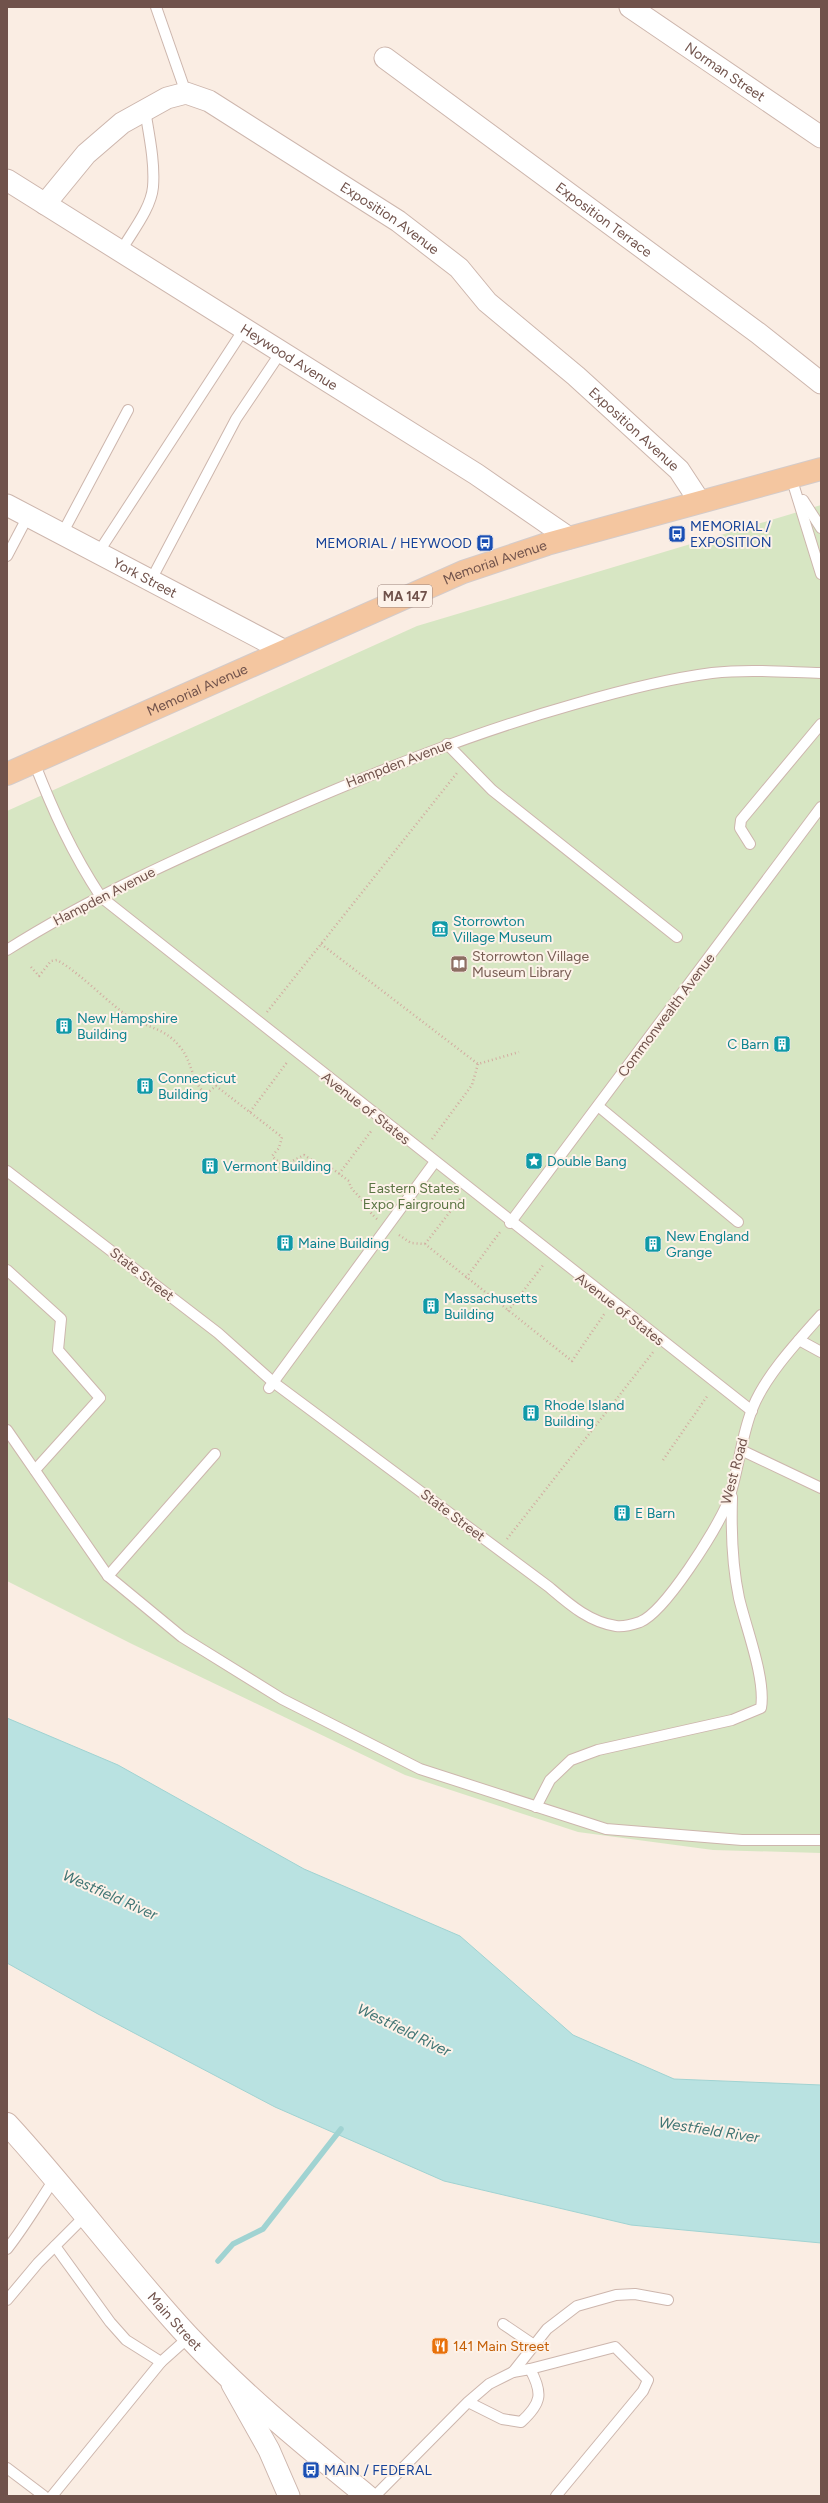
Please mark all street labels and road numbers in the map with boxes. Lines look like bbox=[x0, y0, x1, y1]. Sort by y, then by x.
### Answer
street label: Norman Street bbox=[681, 39, 768, 105]
street label: Exposition Avenue bbox=[337, 178, 443, 259]
street label: Exposition Terrace bbox=[552, 179, 655, 261]
street label: Heywood Avenue bbox=[237, 320, 341, 394]
street label: Exposition Avenue bbox=[585, 384, 683, 475]
street label: Memorial Avenue bbox=[441, 537, 549, 589]
street label: York Street bbox=[110, 554, 180, 602]
road number: MA 147 bbox=[378, 585, 432, 607]
street label: Memorial Avenue bbox=[144, 660, 251, 720]
street label: Hampden Avenue bbox=[344, 735, 455, 792]
street label: Hampden Avenue bbox=[50, 863, 158, 930]
street label: Commonwealth Avenue bbox=[614, 950, 719, 1080]
street label: Avenue of States bbox=[318, 1068, 413, 1148]
street label: State Street bbox=[106, 1244, 177, 1305]
street label: Avenue of States bbox=[572, 1269, 667, 1349]
street label: West Road bbox=[717, 1436, 751, 1506]
street label: State Street bbox=[417, 1486, 488, 1545]
street label: Main Street bbox=[144, 2289, 205, 2354]

